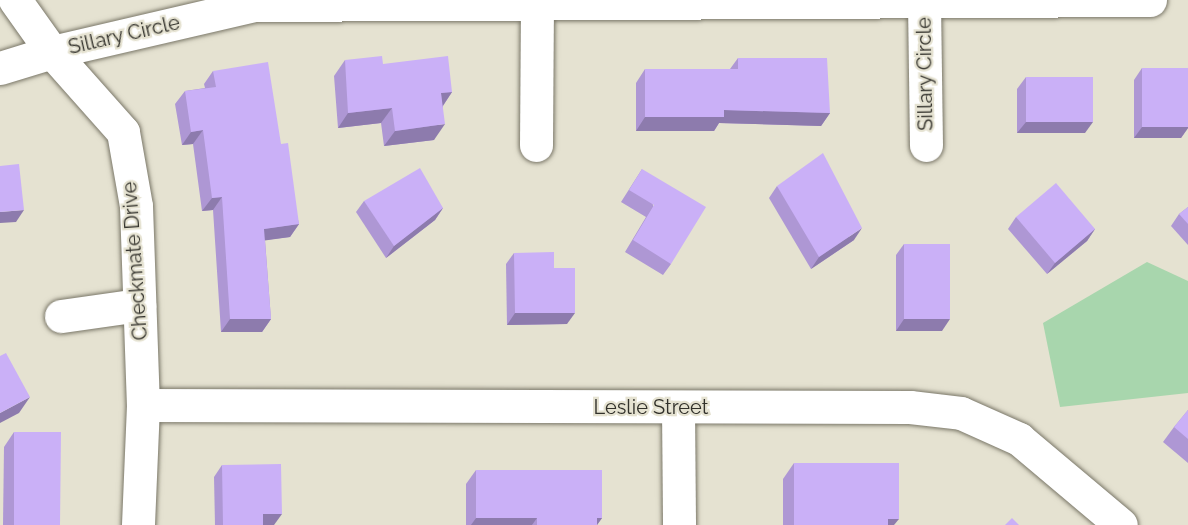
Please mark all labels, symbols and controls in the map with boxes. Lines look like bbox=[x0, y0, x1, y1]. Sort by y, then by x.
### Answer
street label: Sillary Circle bbox=[66, 10, 182, 60]
street label: Sillary Circle bbox=[912, 17, 938, 131]
street label: Checkmate Drive bbox=[117, 181, 153, 341]
street label: Leslie Street bbox=[594, 395, 708, 419]

